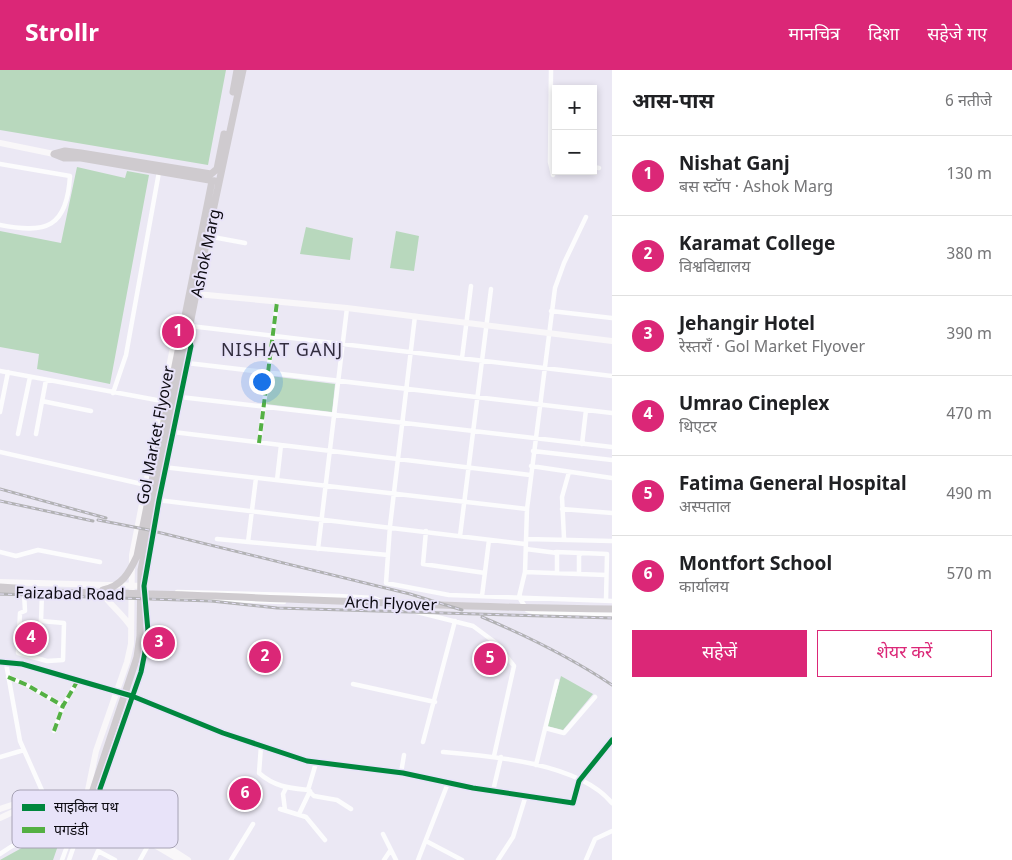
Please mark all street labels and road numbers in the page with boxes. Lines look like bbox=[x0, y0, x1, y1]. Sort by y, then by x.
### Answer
street label: Ashok Marg bbox=[188, 207, 227, 300]
street label: Gol Market Flyover bbox=[134, 364, 181, 507]
street label: Faizabad Road bbox=[15, 584, 125, 607]
street label: Arch Flyover bbox=[345, 593, 438, 618]

